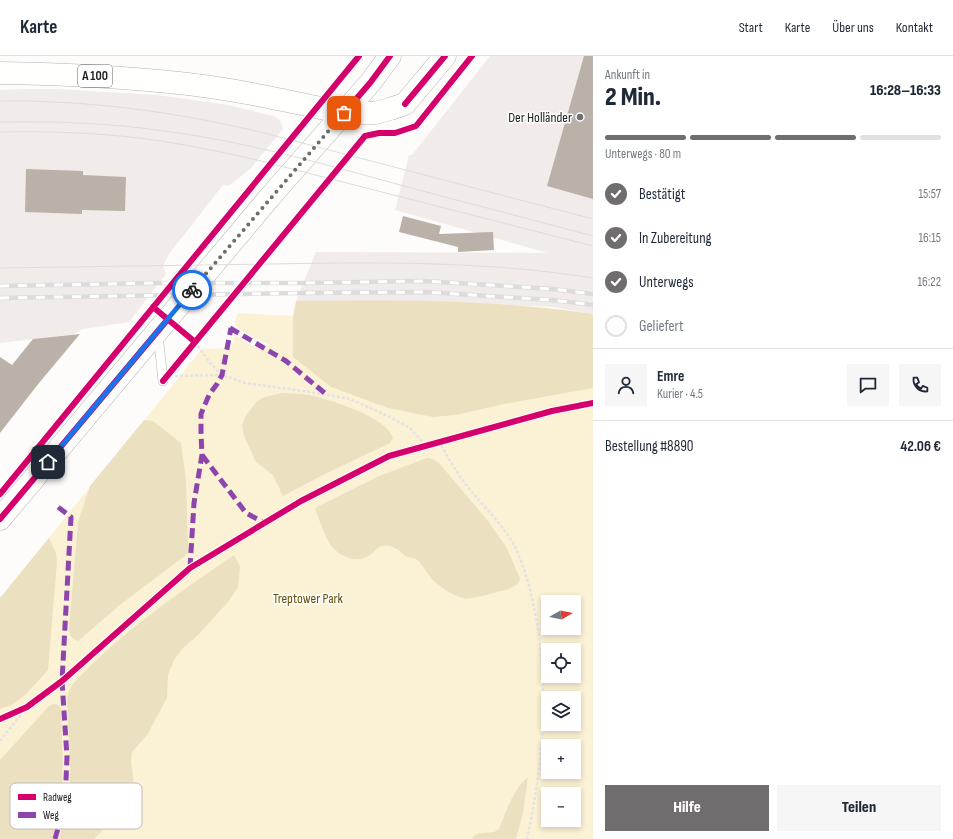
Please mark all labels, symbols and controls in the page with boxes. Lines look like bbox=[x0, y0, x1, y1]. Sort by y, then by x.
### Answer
text: Karte bbox=[20, 16, 57, 39]
text: Start bbox=[739, 19, 763, 36]
text: Karte bbox=[785, 19, 810, 36]
text: Über uns bbox=[832, 19, 874, 36]
text: Kontakt bbox=[896, 19, 933, 36]
road number: A 100 bbox=[78, 65, 112, 87]
text: Ankunft in bbox=[605, 67, 650, 83]
text: 16:28–16:33 bbox=[870, 81, 941, 100]
text: 2 Min. bbox=[605, 82, 661, 113]
pin bbox=[327, 96, 361, 130]
icon: bag bbox=[333, 102, 355, 124]
place label: Der Holländer bbox=[508, 109, 572, 126]
marker: Der Holländer bbox=[575, 112, 585, 122]
text: Unterwegs · 80 m bbox=[605, 146, 681, 162]
icon: check bbox=[605, 183, 627, 205]
text: Bestätigt bbox=[639, 185, 685, 204]
text: 15:57 bbox=[918, 186, 941, 202]
icon: check bbox=[605, 227, 627, 249]
text: In Zubereitung bbox=[639, 229, 712, 248]
text: 16:15 bbox=[919, 230, 941, 246]
courier bbox=[172, 270, 212, 310]
icon: check bbox=[605, 271, 627, 293]
text: Unterwegs bbox=[639, 273, 694, 292]
text: 16:22 bbox=[918, 274, 941, 290]
icon: bike bbox=[181, 279, 203, 301]
text: Geliefert bbox=[639, 317, 684, 336]
button: person bbox=[605, 364, 647, 406]
button: chat bbox=[847, 364, 889, 406]
button: phone bbox=[899, 364, 941, 406]
text: Emre bbox=[657, 367, 684, 386]
text: Kurier · 4.5 bbox=[657, 386, 703, 402]
text: Bestellung #8890 bbox=[605, 437, 694, 456]
text: 42.06 € bbox=[900, 437, 941, 456]
pin bbox=[31, 445, 65, 479]
icon: home bbox=[37, 451, 59, 473]
park label: Treptower Park bbox=[273, 590, 344, 607]
north arrow bbox=[541, 595, 581, 635]
map controls bbox=[541, 595, 581, 827]
button: locate bbox=[541, 643, 581, 683]
button: layers bbox=[541, 691, 581, 731]
button: + bbox=[541, 739, 581, 779]
legend bbox=[10, 783, 142, 829]
button: Hilfe bbox=[605, 785, 769, 831]
button: Teilen bbox=[777, 785, 941, 831]
button: − bbox=[541, 787, 581, 827]
text: Radweg bbox=[43, 791, 72, 804]
text: Weg bbox=[43, 809, 59, 822]

